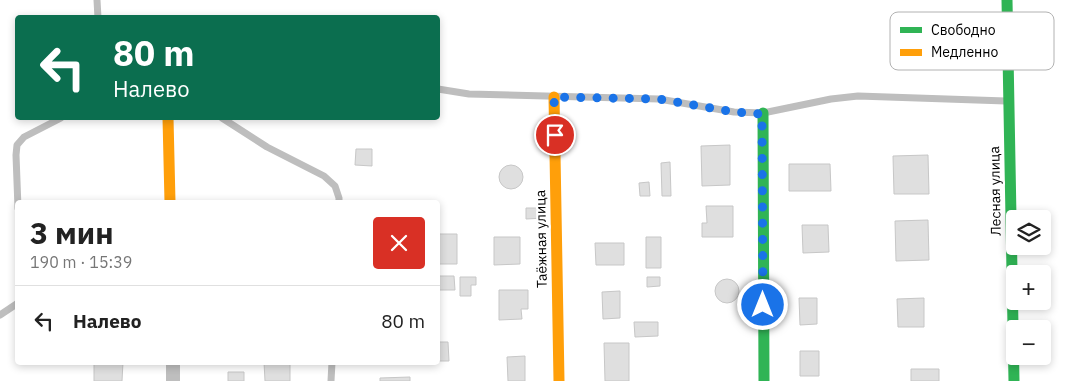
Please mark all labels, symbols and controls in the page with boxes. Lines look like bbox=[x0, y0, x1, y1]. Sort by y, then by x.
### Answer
legend bbox=[890, 12, 1054, 70]
text: Свободно bbox=[931, 21, 996, 39]
text: 80 m bbox=[113, 30, 195, 76]
icon: left bbox=[30, 35, 95, 100]
text: Медленно bbox=[931, 43, 999, 61]
text: Налево bbox=[113, 74, 190, 103]
pin bbox=[534, 114, 576, 156]
icon: arrive bbox=[541, 121, 569, 149]
street label: Лесная улица bbox=[985, 146, 1005, 236]
street label: Таёжная улица bbox=[531, 189, 551, 288]
map controls bbox=[1006, 210, 1051, 365]
button: layers bbox=[1006, 210, 1051, 255]
text: 3 мин bbox=[30, 213, 114, 252]
button: close bbox=[373, 217, 425, 269]
text: 190 m · 15:39 bbox=[30, 252, 132, 272]
button: + bbox=[1006, 265, 1051, 310]
position arrow bbox=[736, 278, 788, 330]
icon: left bbox=[30, 307, 58, 335]
text: Налево bbox=[73, 309, 142, 333]
text: 80 m bbox=[381, 309, 425, 333]
button: − bbox=[1006, 320, 1051, 365]

